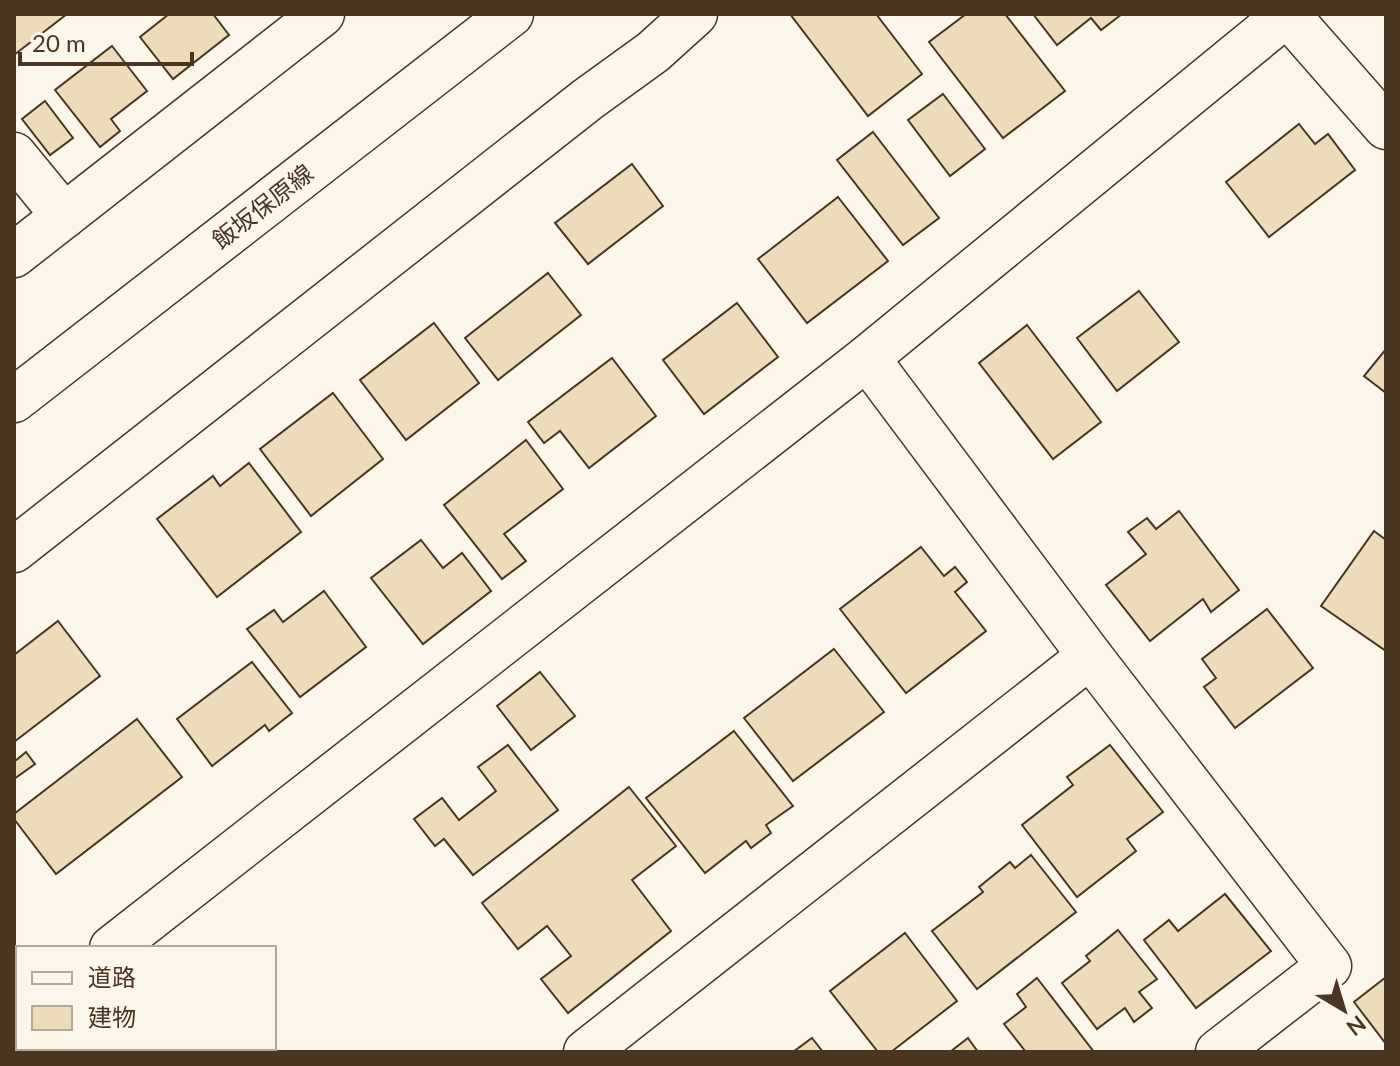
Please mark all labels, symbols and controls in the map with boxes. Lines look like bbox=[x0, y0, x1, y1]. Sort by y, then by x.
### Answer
scale bar bbox=[20, 16, 192, 66]
text: 20 m bbox=[32, 28, 86, 57]
street label: 飯坂保原線 bbox=[206, 157, 318, 254]
legend bbox=[16, 946, 276, 1050]
text: 道路 bbox=[88, 962, 136, 991]
north arrow bbox=[1304, 970, 1384, 1050]
text: 建物 bbox=[88, 1002, 136, 1031]
text: N bbox=[1342, 1010, 1372, 1042]

